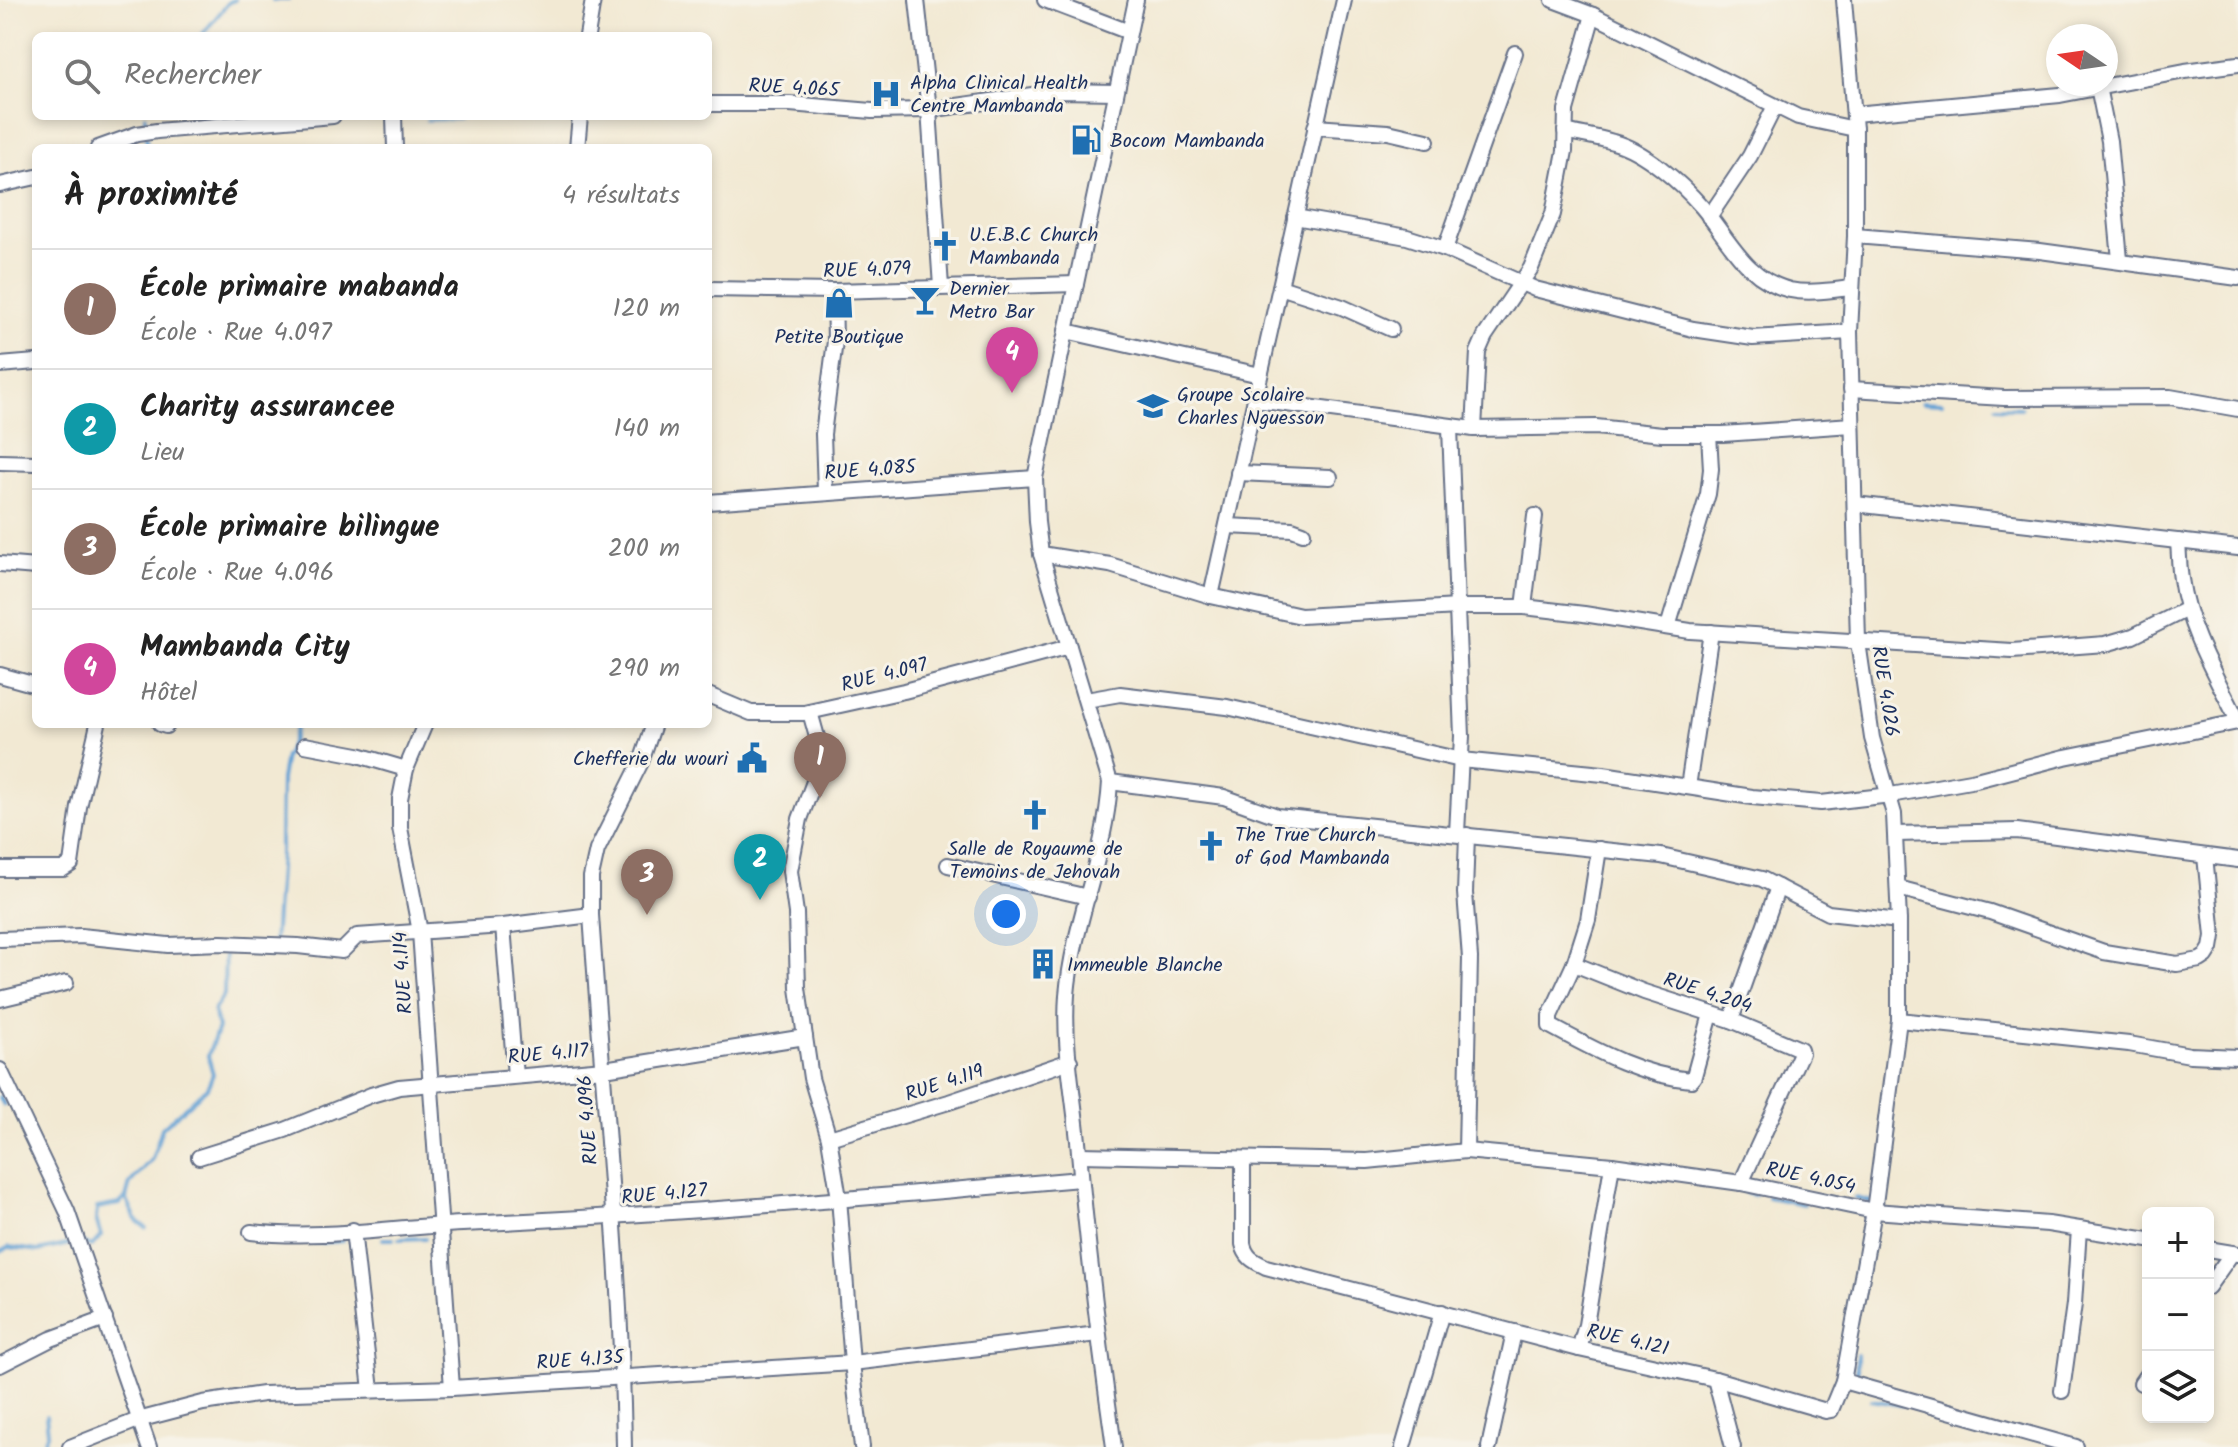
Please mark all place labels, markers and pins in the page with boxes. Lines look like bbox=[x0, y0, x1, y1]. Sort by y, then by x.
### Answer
place label: Alpha Clinical Health Centre Mambanda bbox=[910, 68, 1088, 123]
hospital icon: Alpha Clinical Health Centre Mambanda bbox=[869, 77, 903, 111]
fuel station icon: Bocom Mambanda bbox=[1069, 123, 1103, 157]
place label: Bocom Mambanda bbox=[1110, 126, 1265, 158]
place label: U.E.B.C Church Mambanda bbox=[969, 220, 1098, 275]
church icon: U.E.B.C Church Mambanda bbox=[928, 229, 962, 263]
place label: Dernier Metro Bar bbox=[949, 274, 1035, 329]
bar icon: Dernier Metro Bar bbox=[908, 283, 942, 317]
shop icon: Petite Boutique bbox=[822, 286, 856, 320]
place label: Petite Boutique bbox=[774, 322, 904, 354]
pin: 4 bbox=[986, 327, 1038, 393]
place label: Groupe Scolaire Charles Nguesson bbox=[1177, 380, 1325, 435]
school or university icon: Groupe Scolaire Charles Nguesson bbox=[1136, 389, 1170, 423]
pin: 1 bbox=[794, 732, 846, 798]
public building icon: Chefferie du wouri bbox=[735, 741, 769, 775]
place label: Chefferie du wouri bbox=[573, 744, 729, 776]
church icon: Salle de Royaume de Temoins de Jehovah bbox=[1018, 798, 1052, 832]
place label: The True Church of God Mambanda bbox=[1235, 820, 1390, 875]
church icon: The True Church of God Mambanda bbox=[1194, 829, 1228, 863]
pin: 2 bbox=[734, 834, 786, 900]
place label: Salle de Royaume de Temoins de Jehovah bbox=[948, 834, 1122, 889]
pin: 3 bbox=[621, 849, 673, 915]
building icon: Immeuble Blanche bbox=[1026, 947, 1060, 981]
place label: Immeuble Blanche bbox=[1067, 950, 1222, 982]

